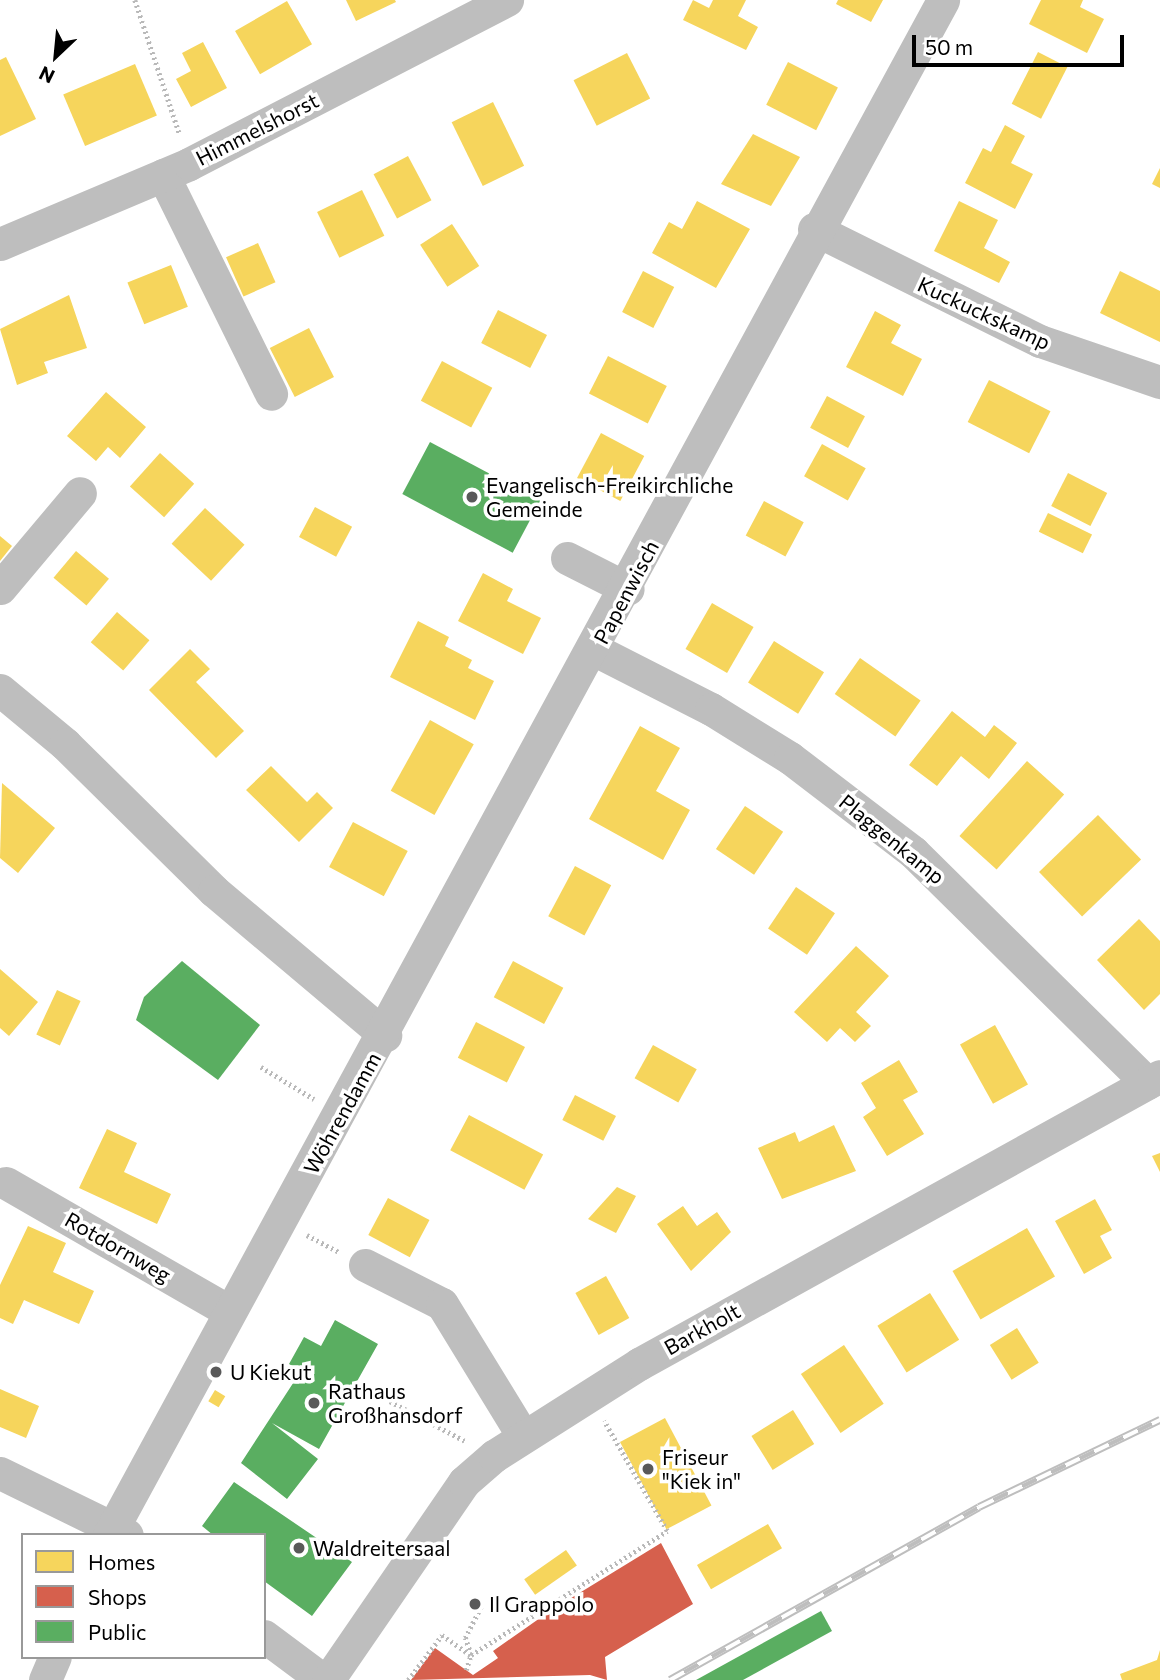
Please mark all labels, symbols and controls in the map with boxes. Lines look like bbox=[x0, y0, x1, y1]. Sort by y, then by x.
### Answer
north arrow bbox=[21, 21, 91, 91]
scale bar bbox=[915, 21, 1127, 65]
text: 50 m bbox=[925, 34, 973, 59]
text: N bbox=[35, 62, 58, 89]
street label: Himmelshorst bbox=[191, 87, 323, 171]
street label: Kuckuckskamp bbox=[914, 271, 1054, 355]
place label: Evangelisch-Freikirchliche Gemeinde bbox=[486, 472, 733, 522]
marker: Evangelisch-Freikirchliche Gemeinde bbox=[464, 489, 480, 505]
street label: Papenwisch bbox=[588, 536, 664, 648]
street label: Plaggenkamp bbox=[834, 789, 950, 889]
street label: Wöhrendamm bbox=[298, 1048, 386, 1178]
street label: Rotdornweg bbox=[61, 1207, 175, 1287]
street label: Barkholt bbox=[660, 1298, 744, 1360]
place label: U Kiekut bbox=[230, 1359, 312, 1385]
marker: U Kiekut bbox=[208, 1364, 224, 1380]
place label: Rathaus Großhansdorf bbox=[328, 1378, 463, 1428]
marker: Rathaus Großhansdorf bbox=[306, 1395, 322, 1411]
place label: Friseur "Kiek in" bbox=[662, 1444, 741, 1494]
marker: Friseur "Kiek in" bbox=[640, 1461, 656, 1477]
legend bbox=[21, 1533, 266, 1659]
place label: Waldreitersaal bbox=[313, 1535, 451, 1561]
marker: Waldreitersaal bbox=[291, 1540, 307, 1556]
text: Homes bbox=[88, 1549, 155, 1574]
text: Shops bbox=[88, 1584, 147, 1609]
place label: Il Grappolo bbox=[489, 1591, 594, 1617]
marker: Il Grappolo bbox=[467, 1596, 483, 1612]
text: Public bbox=[88, 1619, 146, 1644]

